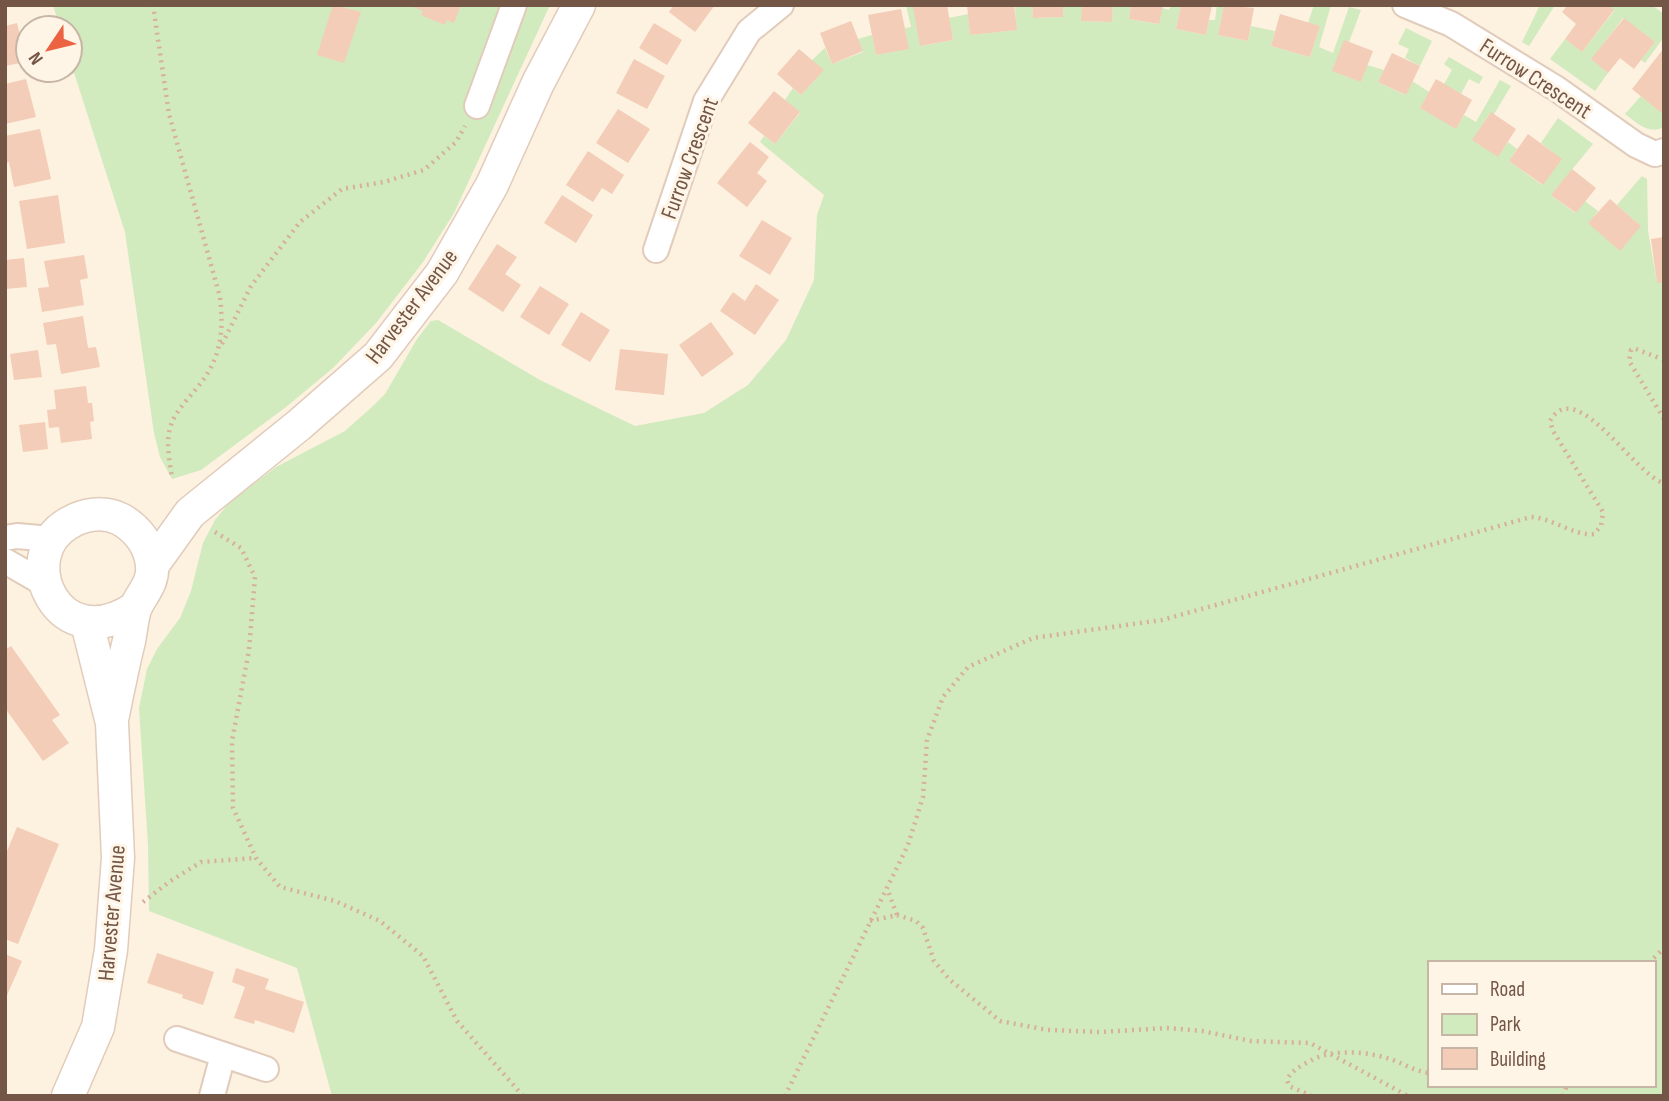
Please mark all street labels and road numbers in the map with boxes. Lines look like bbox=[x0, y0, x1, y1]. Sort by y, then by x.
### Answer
street label: Furrow Crescent bbox=[1474, 32, 1596, 125]
street label: Furrow Crescent bbox=[655, 94, 725, 223]
street label: Harvester Avenue bbox=[360, 244, 464, 369]
street label: Harvester Avenue bbox=[92, 844, 132, 982]

